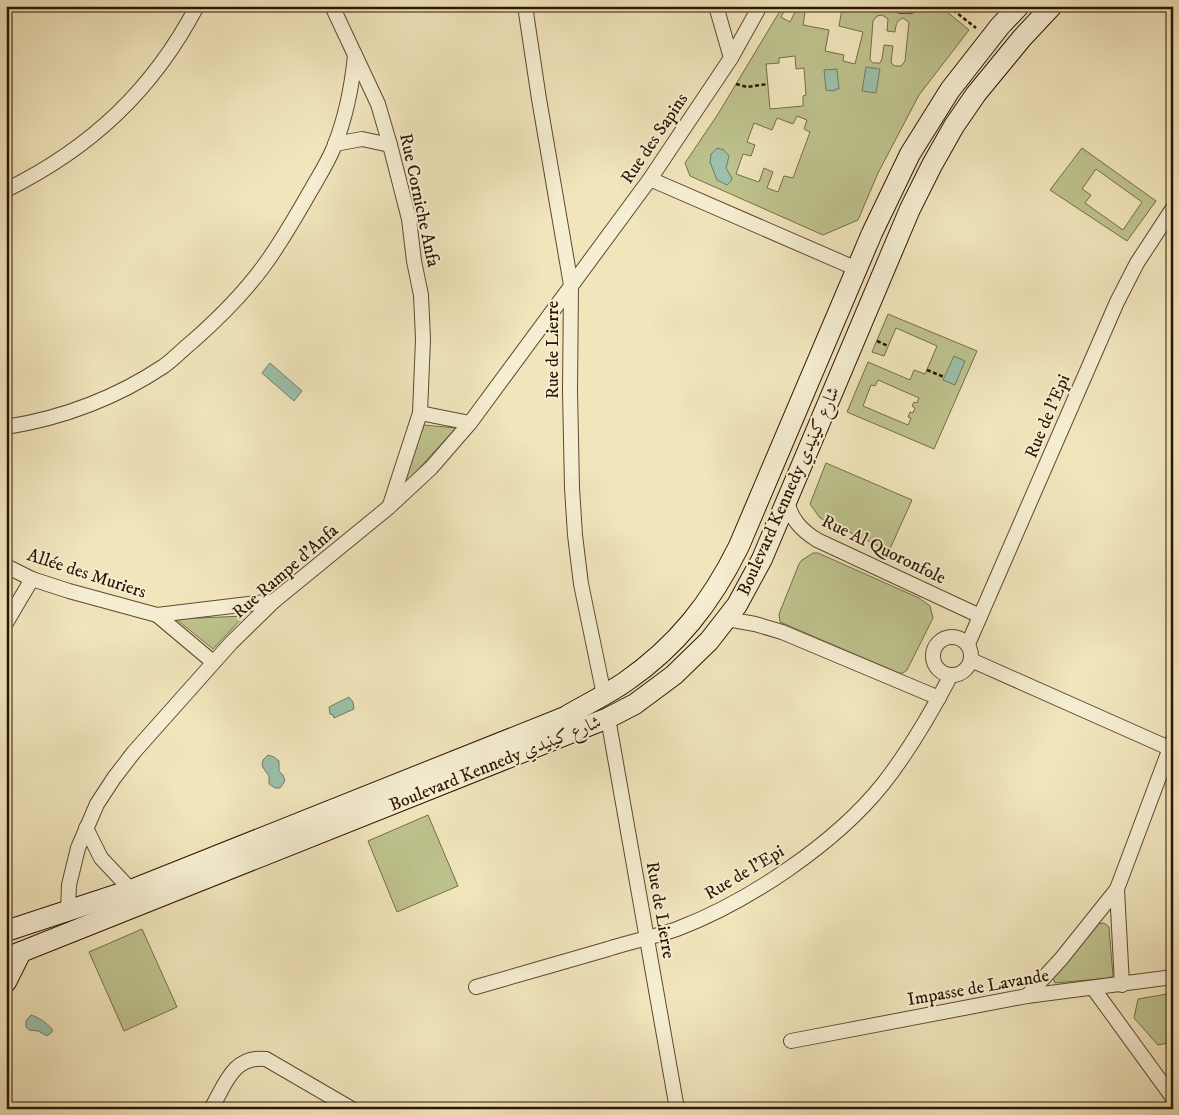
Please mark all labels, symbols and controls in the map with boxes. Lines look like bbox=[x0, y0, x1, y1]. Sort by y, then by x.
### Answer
street label: Rue des Sapins bbox=[617, 89, 693, 188]
street label: Rue Corniche Anfa bbox=[394, 131, 444, 269]
street label: Rue de Lierre bbox=[542, 301, 564, 399]
street label: Rue de l'Epi bbox=[1020, 371, 1075, 462]
street label: Boulevard Kennedy شارع كينيدي bbox=[733, 384, 848, 601]
street label: Rue Al Quoronfole bbox=[818, 510, 949, 589]
street label: Rue Rampe d'Anfa bbox=[228, 520, 343, 624]
street label: Allée des Muriers bbox=[24, 544, 149, 604]
street label: Boulevard Kennedy شارع كينيدي bbox=[386, 711, 606, 819]
street label: Rue de l'Epi bbox=[701, 841, 788, 905]
street label: Rue de Lierre bbox=[641, 860, 679, 960]
street label: Impasse de Lavande bbox=[906, 965, 1051, 1011]

